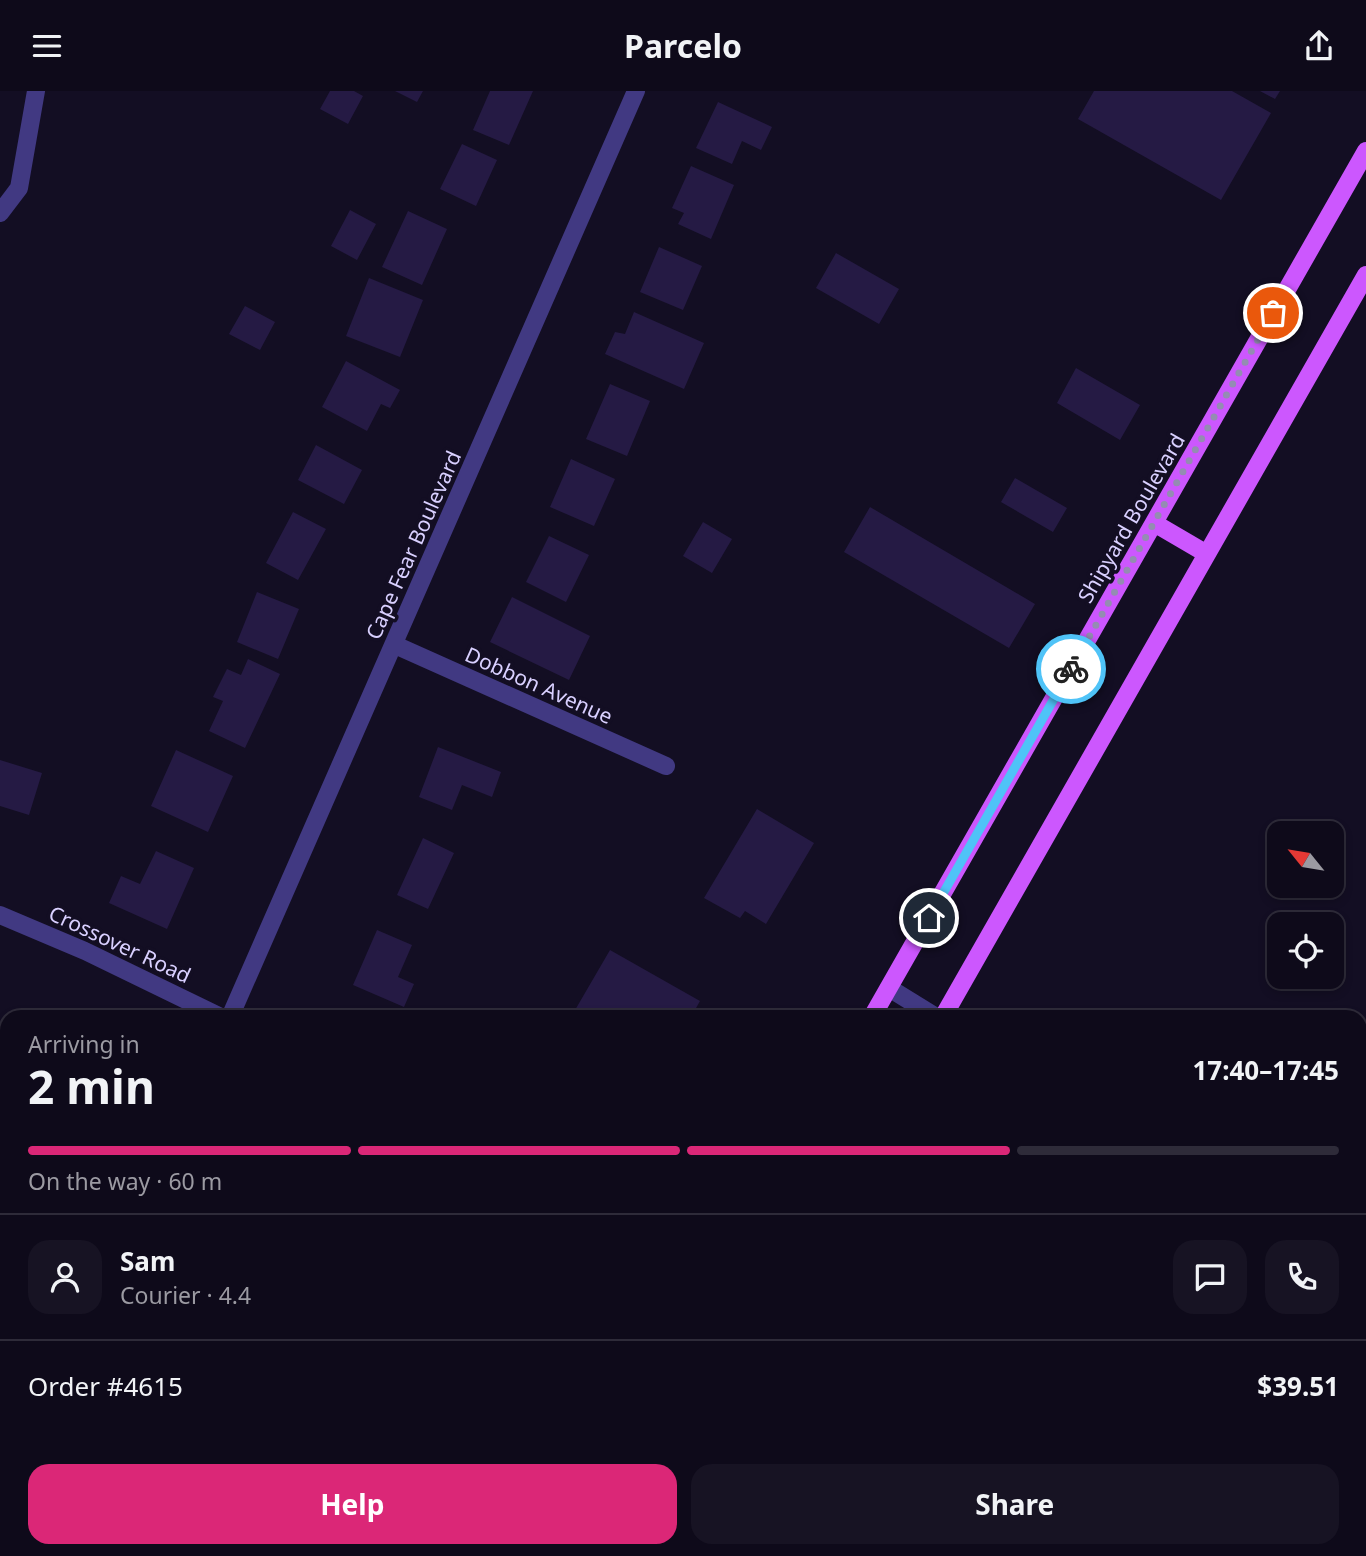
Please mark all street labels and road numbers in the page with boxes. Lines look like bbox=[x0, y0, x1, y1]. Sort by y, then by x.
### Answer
street label: Shipyard Boulevard bbox=[1071, 428, 1191, 608]
street label: Cape Fear Boulevard bbox=[359, 446, 467, 644]
street label: Dobbon Avenue bbox=[461, 640, 617, 730]
street label: Crossover Road bbox=[44, 899, 196, 989]

